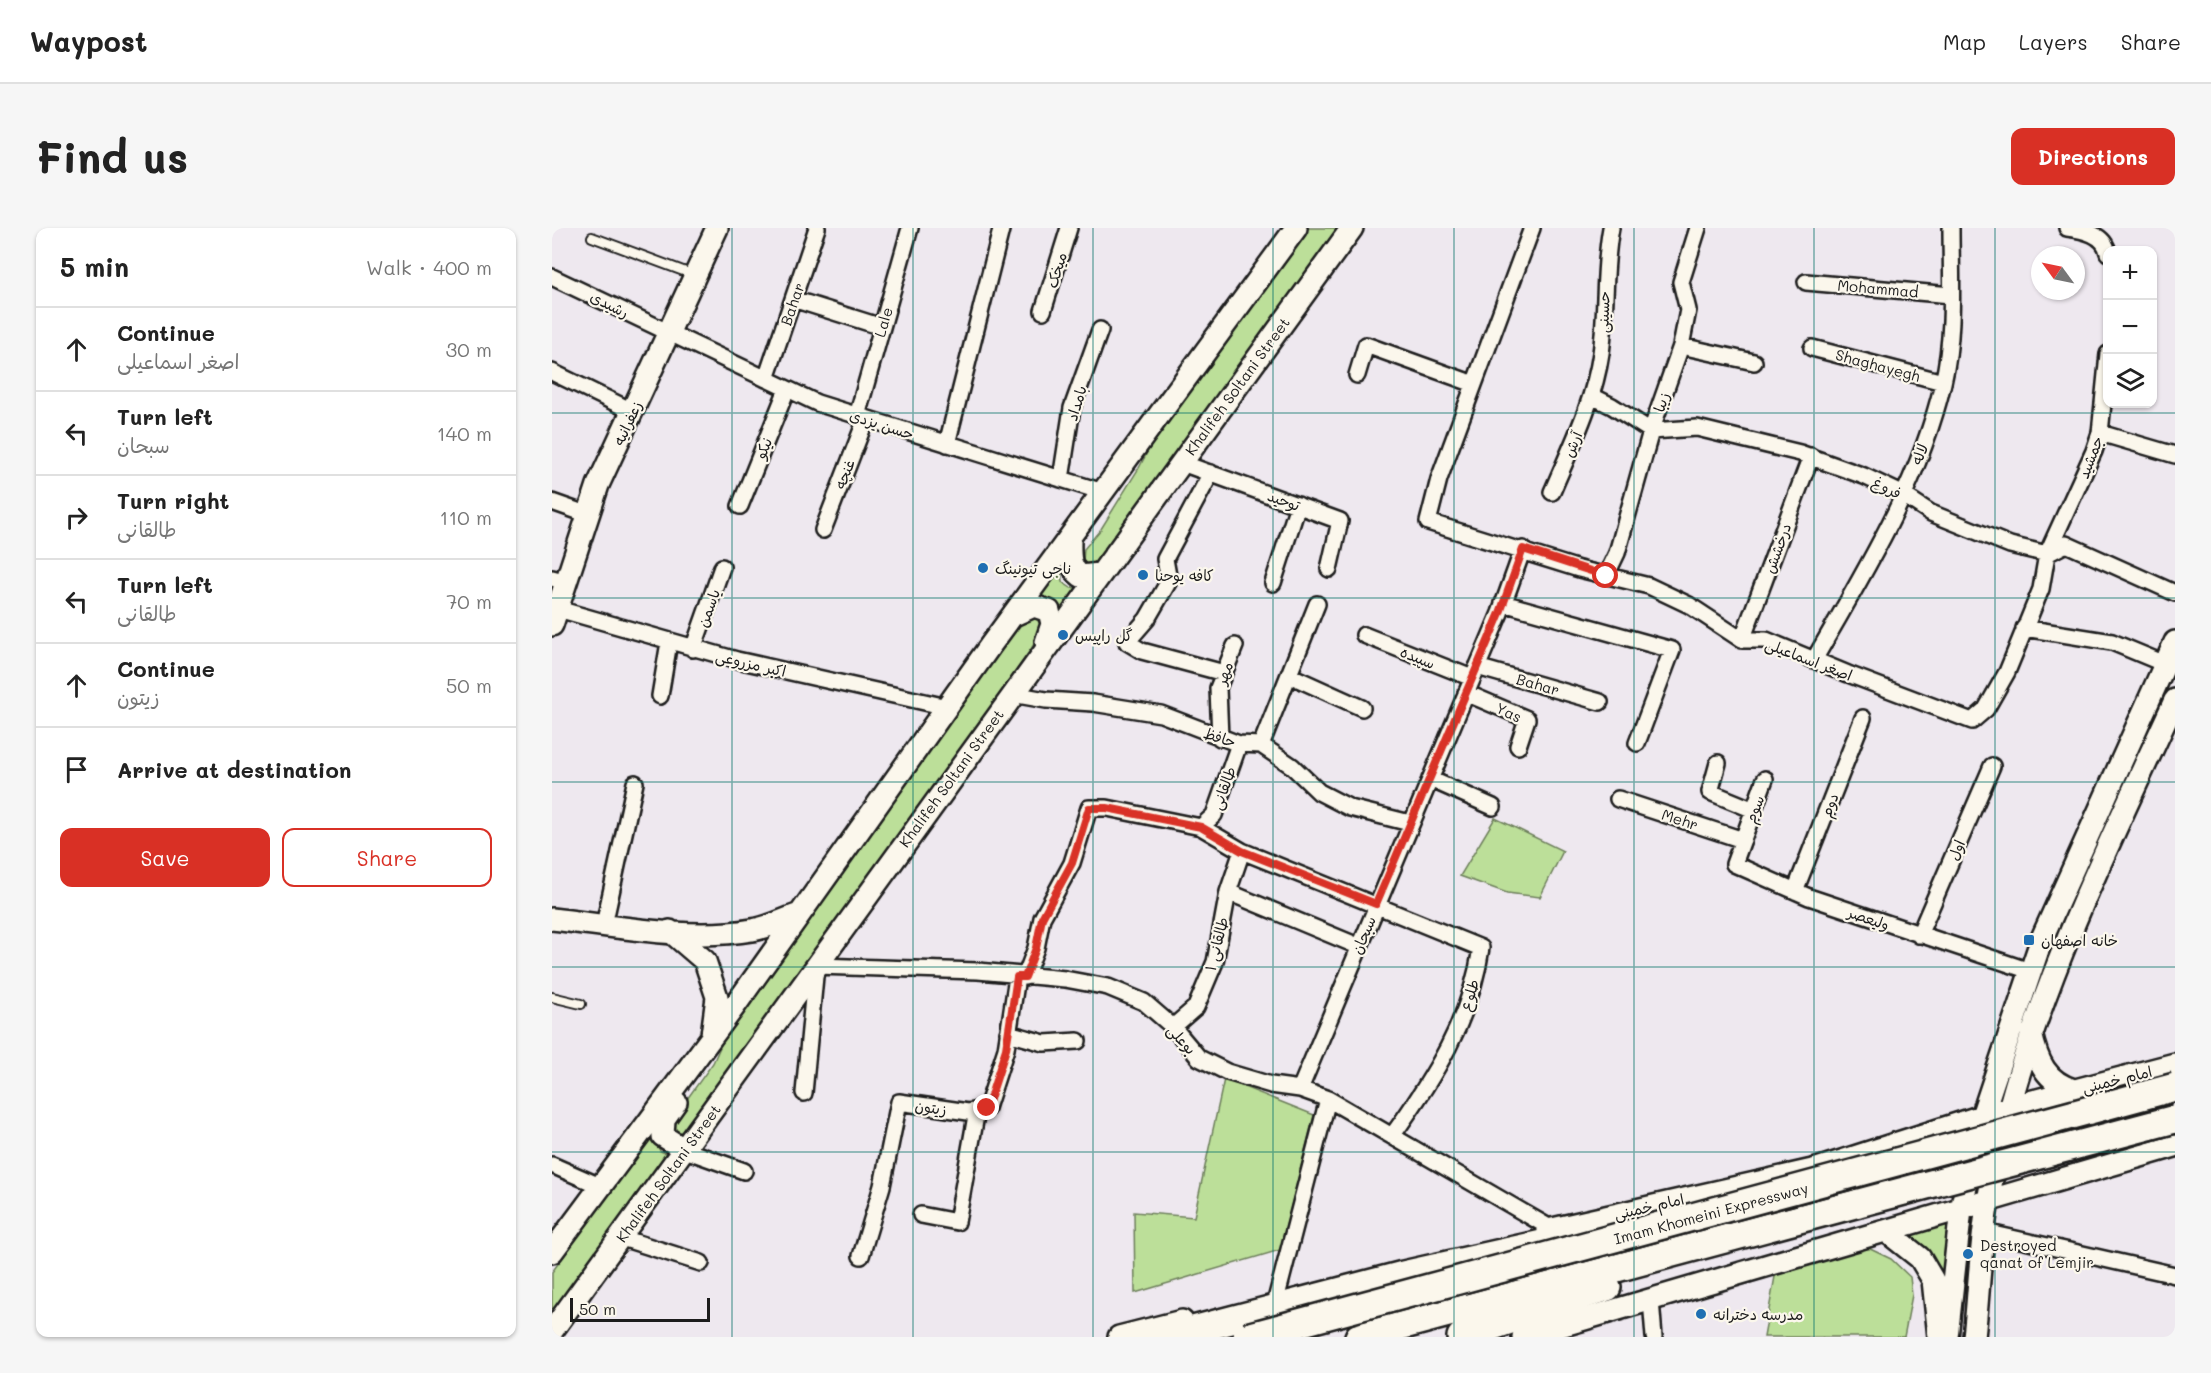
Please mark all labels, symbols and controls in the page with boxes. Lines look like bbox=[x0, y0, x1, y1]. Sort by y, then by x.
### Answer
text: Waypost bbox=[30, 23, 147, 59]
text: Map bbox=[1943, 28, 1986, 55]
text: Layers bbox=[2019, 28, 2088, 55]
text: Share bbox=[2121, 28, 2181, 55]
button: Directions bbox=[2011, 128, 2175, 185]
text: Find us bbox=[36, 129, 188, 184]
north arrow bbox=[2031, 246, 2085, 300]
map controls bbox=[2103, 246, 2157, 408]
button: + bbox=[2103, 246, 2157, 300]
text: 5 min bbox=[60, 250, 129, 284]
street label: میخک bbox=[1041, 250, 1071, 290]
text: Walk · 400 m bbox=[366, 254, 492, 280]
street label: Mohammad bbox=[1837, 274, 1919, 302]
street label: Bahar bbox=[775, 280, 809, 328]
street label: رشیدی bbox=[587, 286, 633, 322]
street label: حسینی bbox=[1592, 291, 1615, 333]
button: − bbox=[2103, 300, 2157, 354]
street label: Lale bbox=[869, 305, 897, 339]
street label: Khalifeh Soltani Street bbox=[1180, 313, 1294, 459]
text: Continue bbox=[117, 318, 215, 347]
icon: ahead bbox=[60, 333, 93, 366]
text: 30 m bbox=[446, 336, 492, 362]
street label: Shaghayegh bbox=[1833, 344, 1923, 386]
text: اصغر اسماعیلی bbox=[117, 348, 240, 374]
button: layers bbox=[2103, 354, 2157, 408]
street label: بامداد bbox=[1061, 383, 1091, 423]
street label: زیبا bbox=[1648, 389, 1674, 415]
street label: زعفرانیه bbox=[608, 398, 646, 448]
text: Turn left bbox=[117, 402, 213, 431]
street label: حسن یزدی bbox=[847, 404, 917, 444]
icon: left bbox=[60, 417, 93, 450]
text: 140 m bbox=[437, 420, 492, 446]
street label: آرش bbox=[1558, 427, 1587, 460]
text: سبحان bbox=[117, 432, 170, 458]
street label: جمشید bbox=[2073, 433, 2107, 481]
street label: نیکو bbox=[749, 434, 776, 462]
street label: لاله bbox=[1906, 441, 1932, 467]
street label: غنچه bbox=[829, 456, 860, 492]
street label: فروغ bbox=[1868, 471, 1905, 504]
street label: توحید bbox=[1265, 485, 1304, 515]
text: Turn right bbox=[117, 486, 229, 515]
icon: right bbox=[60, 501, 93, 534]
text: 110 m bbox=[439, 504, 492, 530]
text: طالقانی bbox=[117, 516, 176, 542]
street label: درخشش bbox=[1759, 520, 1795, 576]
place label: ناجی‌ تیونینگ bbox=[995, 558, 1071, 579]
marker: ناجی‌ تیونینگ bbox=[976, 561, 990, 575]
route start bbox=[1592, 562, 1618, 588]
place label: کافه یوحنا bbox=[1155, 565, 1214, 585]
marker: کافه یوحنا bbox=[1136, 568, 1150, 582]
text: Turn left bbox=[117, 570, 213, 599]
icon: left bbox=[60, 585, 93, 618]
street label: یاسمن bbox=[692, 586, 724, 630]
text: 70 m bbox=[446, 588, 492, 614]
text: طالقانی bbox=[117, 600, 176, 626]
place label: گل راپیس bbox=[1075, 625, 1133, 646]
marker: گل راپیس bbox=[1056, 628, 1070, 642]
street label: اصغر اسماعیلی bbox=[1762, 633, 1855, 686]
street label: سپیده bbox=[1397, 641, 1438, 674]
street label: اکبر مزروعی bbox=[714, 645, 788, 682]
text: Continue bbox=[117, 654, 215, 683]
street label: مهر bbox=[1210, 659, 1237, 689]
street label: Bahar bbox=[1514, 668, 1562, 700]
icon: ahead bbox=[60, 669, 93, 702]
text: 50 m bbox=[446, 672, 492, 698]
text: زیتون bbox=[117, 684, 160, 710]
street label: Yas bbox=[1493, 697, 1525, 727]
street label: Khalifeh Soltani Street bbox=[894, 705, 1008, 851]
street label: حافظ bbox=[1201, 722, 1239, 752]
icon: arrive bbox=[60, 753, 93, 786]
text: Arrive at destination bbox=[117, 755, 352, 784]
street label: طالقانی bbox=[1206, 764, 1241, 813]
street label: دوم bbox=[1815, 790, 1846, 821]
street label: سوم bbox=[1740, 792, 1771, 827]
street label: Mehr bbox=[1659, 804, 1701, 834]
button: Save bbox=[60, 828, 270, 887]
button: Share bbox=[282, 828, 492, 887]
street label: اول bbox=[1943, 837, 1969, 863]
street label: ولیعصر bbox=[1844, 901, 1892, 934]
street label: سبحان bbox=[1346, 913, 1380, 957]
street label: طالقانی ۱ bbox=[1200, 915, 1233, 973]
place label: خانه اصفهان bbox=[2041, 930, 2118, 950]
marker: خانه اصفهان bbox=[2022, 933, 2036, 947]
street label: طلوع bbox=[1455, 977, 1484, 1014]
street label: بوعلی bbox=[1162, 1020, 1201, 1059]
street label: امام خمینی bbox=[2080, 1061, 2155, 1099]
route end bbox=[973, 1094, 999, 1120]
street label: زیتون bbox=[914, 1095, 948, 1119]
street label: Khalifeh Soltani Street bbox=[611, 1100, 725, 1246]
street label: Imam Khomeini Expressway bbox=[1612, 1177, 1810, 1249]
street label: امام خمینی bbox=[1612, 1188, 1686, 1226]
place label: Destroyed qanat of Lemjir bbox=[1980, 1235, 2094, 1272]
marker: Destroyed qanat of Lemjir bbox=[1961, 1247, 1975, 1261]
scale bar bbox=[570, 1295, 710, 1322]
text: 50 m bbox=[579, 1298, 616, 1319]
place label: مدرسه دخترانه bbox=[1713, 1304, 1803, 1324]
marker: مدرسه دخترانه bbox=[1694, 1307, 1708, 1321]

